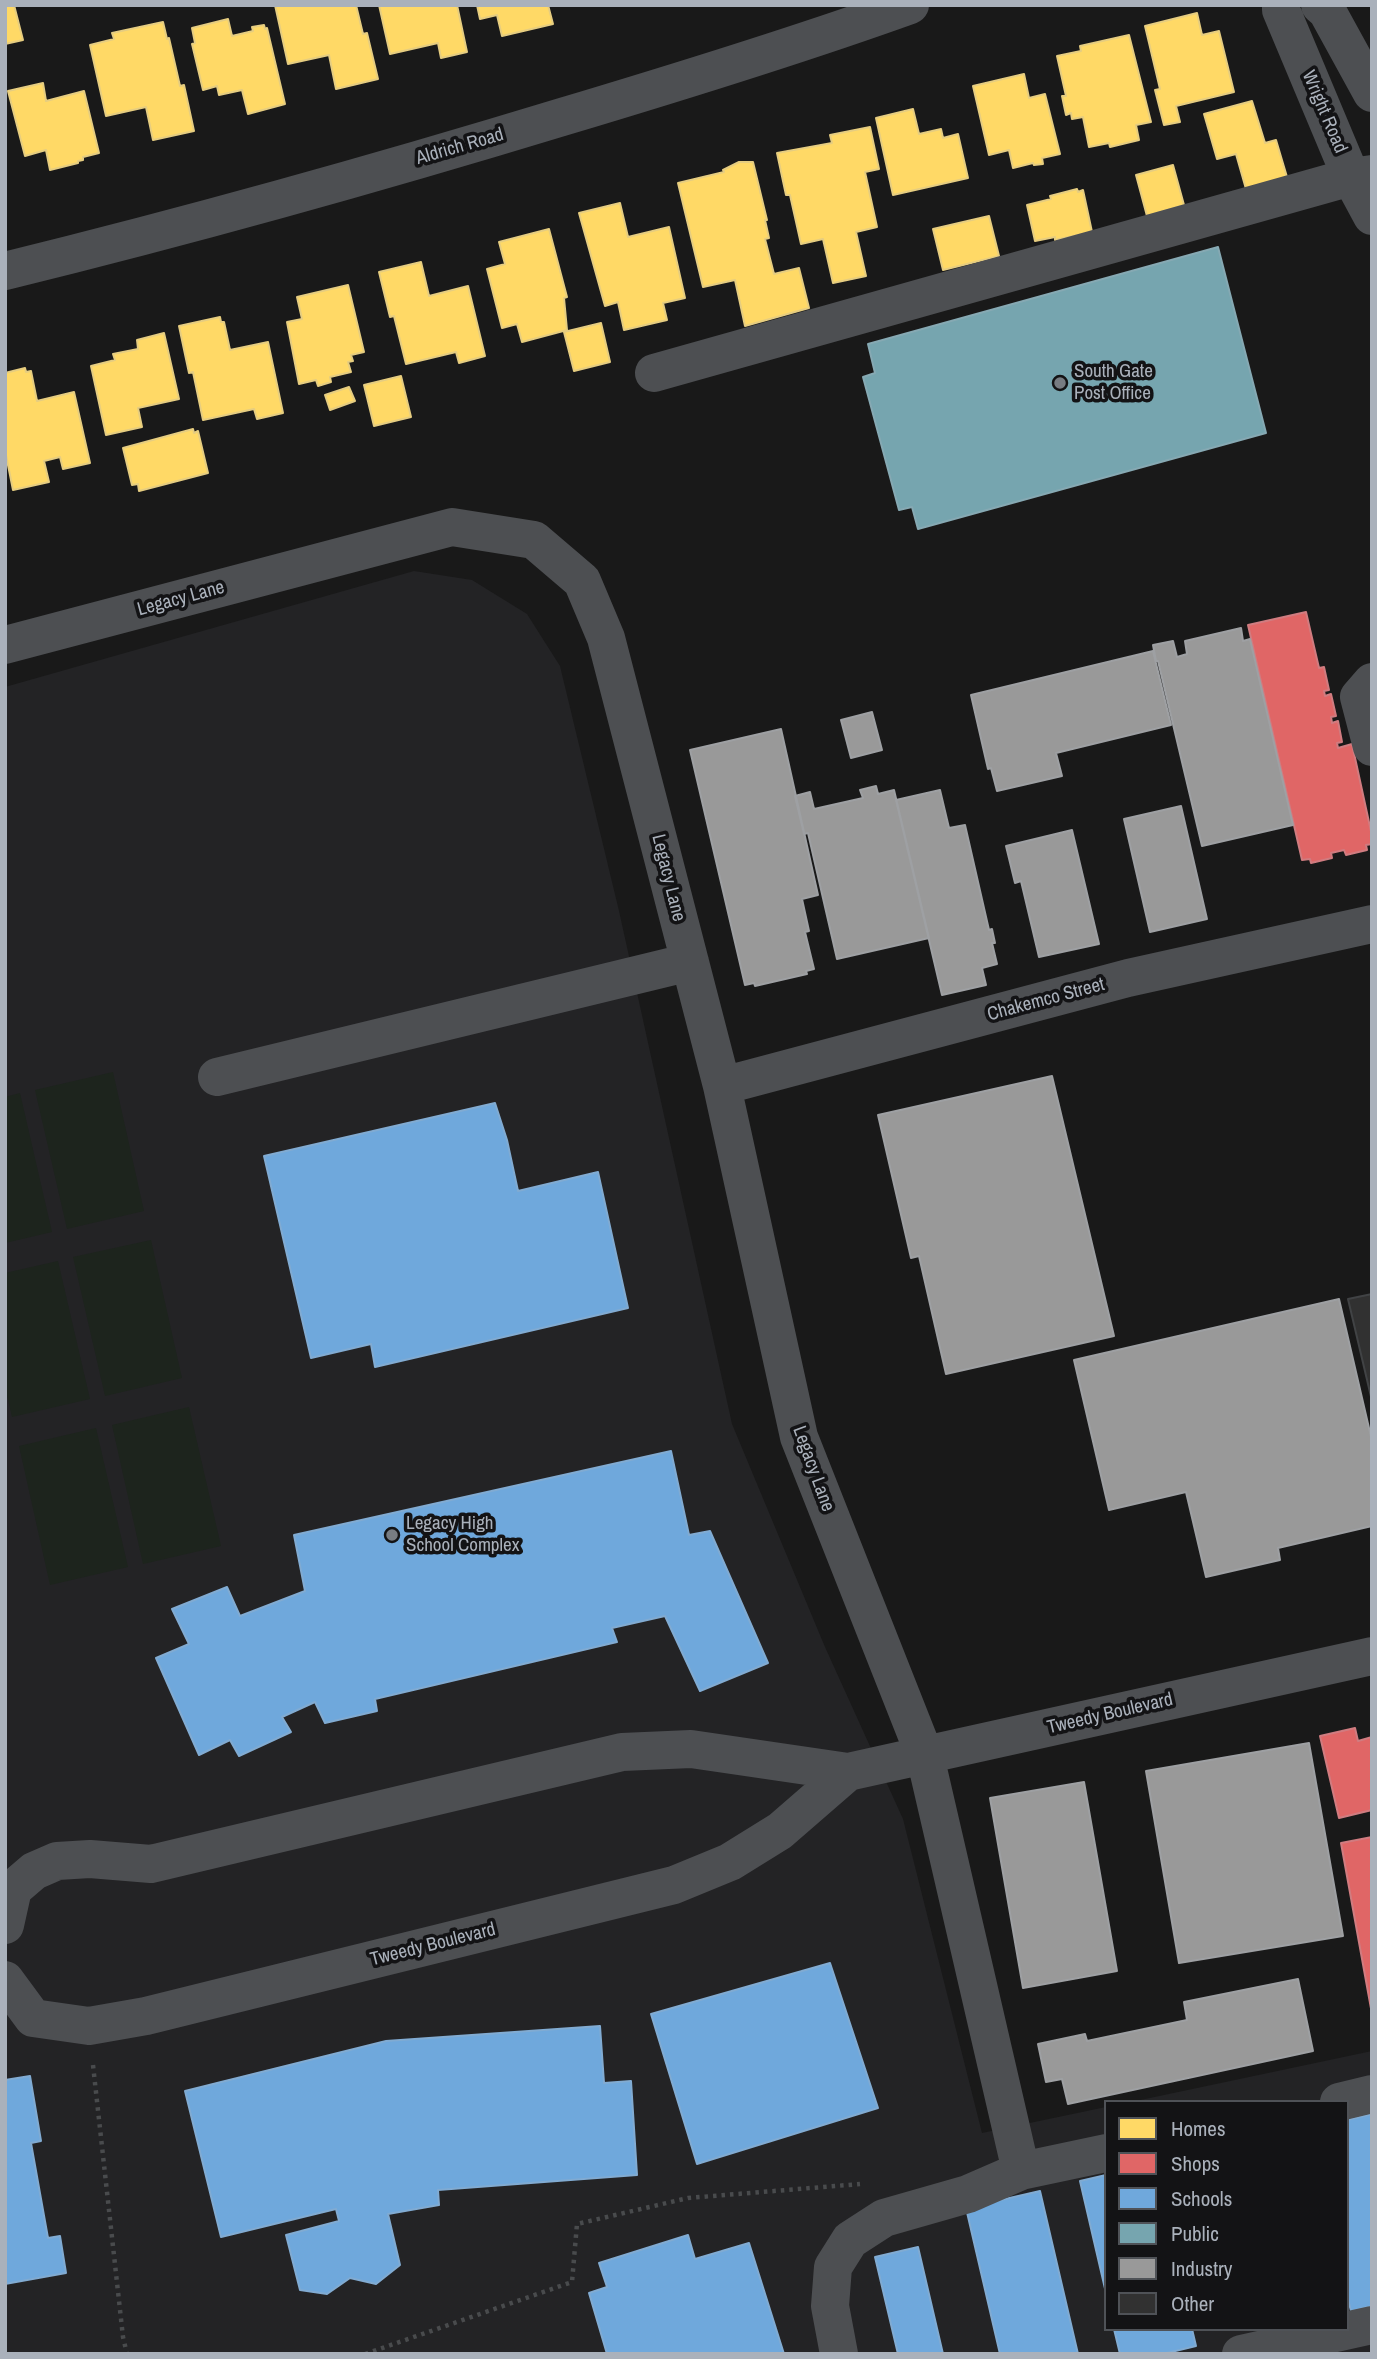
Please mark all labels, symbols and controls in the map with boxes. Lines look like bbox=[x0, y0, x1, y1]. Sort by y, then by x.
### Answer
street label: Wright Road bbox=[1296, 67, 1352, 157]
street label: Aldrich Road bbox=[414, 124, 506, 170]
place label: South Gate Post Office bbox=[1074, 361, 1153, 405]
marker: South Gate Post Office bbox=[1052, 375, 1068, 391]
street label: Legacy Lane bbox=[135, 576, 227, 622]
street label: Legacy Lane bbox=[646, 832, 690, 924]
street label: Chakemco Street bbox=[985, 973, 1107, 1027]
street label: Legacy Lane bbox=[787, 1423, 839, 1515]
place label: Legacy High School Complex bbox=[406, 1513, 519, 1557]
marker: Legacy High School Complex bbox=[384, 1527, 400, 1543]
street label: Tweedy Boulevard bbox=[1045, 1688, 1175, 1740]
street label: Tweedy Boulevard bbox=[368, 1918, 498, 1972]
legend bbox=[1104, 2100, 1349, 2331]
text: Homes bbox=[1171, 2114, 1226, 2143]
text: Shops bbox=[1171, 2149, 1220, 2178]
text: Schools bbox=[1171, 2184, 1232, 2213]
text: Public bbox=[1171, 2219, 1219, 2248]
text: Industry bbox=[1171, 2254, 1232, 2283]
text: Other bbox=[1171, 2289, 1214, 2318]

